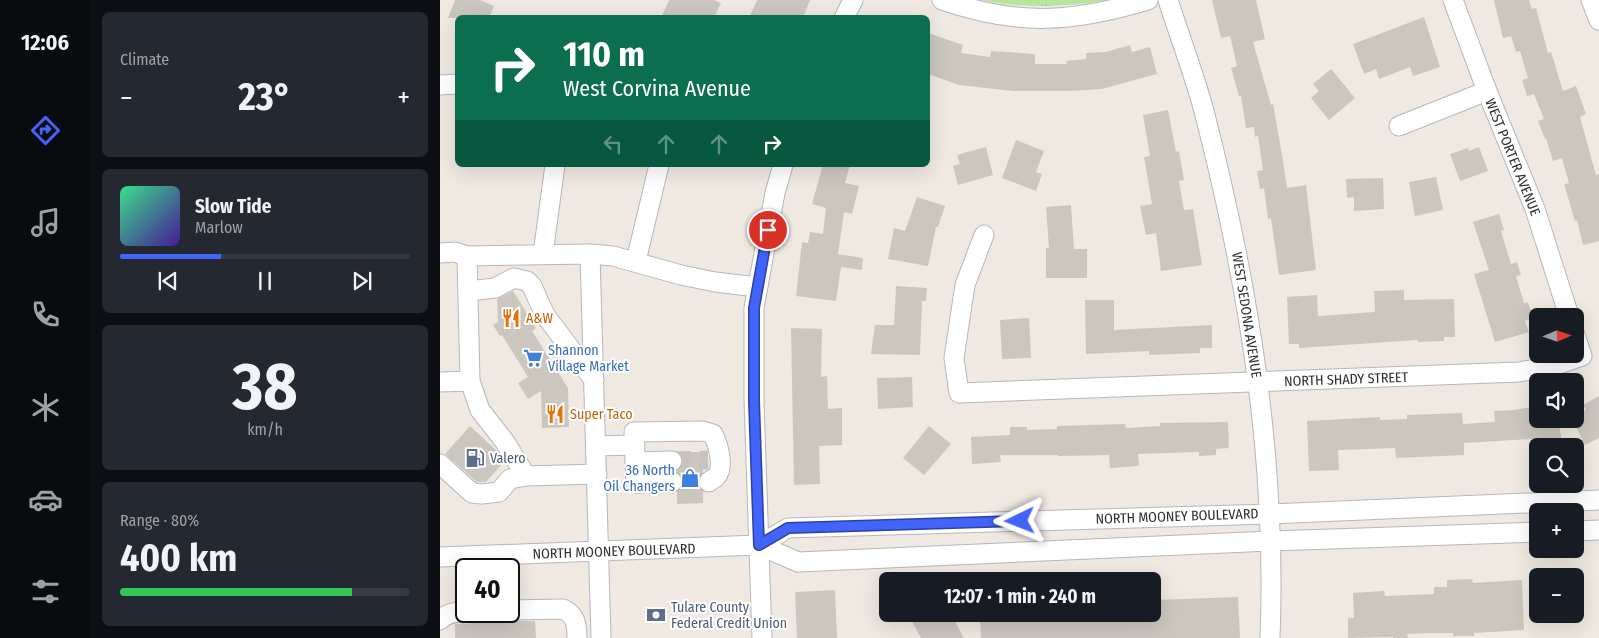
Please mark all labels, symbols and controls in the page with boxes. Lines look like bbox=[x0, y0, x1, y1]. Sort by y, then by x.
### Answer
text: 12:06 bbox=[21, 29, 69, 56]
text: 110 m bbox=[563, 33, 645, 75]
icon: right bbox=[480, 35, 545, 100]
text: Climate bbox=[120, 50, 169, 69]
text: 23° bbox=[238, 74, 292, 120]
text: West Corvina Avenue bbox=[563, 75, 751, 102]
text: − bbox=[120, 81, 133, 114]
text: + bbox=[397, 81, 410, 114]
street label: WEST PORTER AVENUE bbox=[1481, 96, 1544, 219]
icon: directions bbox=[28, 113, 63, 148]
icon: left bbox=[599, 130, 627, 158]
icon: ahead bbox=[652, 130, 680, 158]
icon: ahead bbox=[705, 130, 733, 158]
icon: right bbox=[758, 130, 786, 158]
text: Slow Tide bbox=[195, 195, 271, 218]
icon: music bbox=[28, 205, 63, 240]
pin bbox=[747, 209, 789, 251]
icon: arrive bbox=[754, 216, 782, 244]
text: Marlow bbox=[195, 218, 243, 237]
street label: WEST SEDONA AVENUE bbox=[1228, 251, 1265, 380]
icon: previous bbox=[154, 267, 182, 295]
icon: pause bbox=[251, 267, 279, 295]
icon: next bbox=[348, 267, 376, 295]
icon: phone bbox=[28, 297, 63, 332]
restaurant icon: A&W bbox=[500, 307, 522, 329]
north arrow bbox=[1529, 308, 1584, 362]
map controls bbox=[1529, 308, 1584, 623]
place label: A&W bbox=[526, 310, 553, 327]
place label: Shannon Village Market bbox=[548, 342, 629, 375]
supermarket icon: Shannon Village Market bbox=[522, 347, 544, 369]
text: 38 bbox=[232, 348, 298, 426]
street label: NORTH SHADY STREET bbox=[1284, 369, 1409, 390]
button: sound bbox=[1529, 373, 1584, 428]
icon: climate bbox=[28, 390, 63, 425]
restaurant icon: Super Taco bbox=[544, 403, 566, 425]
place label: Super Taco bbox=[570, 406, 633, 423]
text: km/h bbox=[247, 420, 283, 439]
button: search bbox=[1529, 438, 1584, 493]
fuel station icon: Valero bbox=[464, 447, 486, 469]
place label: Valero bbox=[490, 450, 526, 467]
place label: 36 North Oil Changers bbox=[603, 462, 675, 495]
shop icon: 36 North Oil Changers bbox=[679, 467, 701, 489]
icon: car bbox=[28, 482, 63, 517]
position arrow bbox=[993, 494, 1045, 546]
button: + bbox=[1529, 503, 1584, 558]
street label: NORTH MOONEY BOULEVARD bbox=[1095, 505, 1259, 528]
text: Range · 80% bbox=[120, 511, 199, 530]
text: 400 km bbox=[120, 535, 237, 581]
street label: NORTH MOONEY BOULEVARD bbox=[532, 540, 696, 563]
speed limit sign: 40 bbox=[455, 558, 520, 623]
button: − bbox=[1529, 568, 1584, 623]
icon: filters bbox=[28, 574, 63, 609]
text: 12:07 · 1 min · 240 m bbox=[944, 585, 1096, 608]
place label: Tulare County Federal Credit Union bbox=[671, 599, 787, 632]
bank icon: Tulare County Federal Credit Union bbox=[645, 604, 667, 626]

